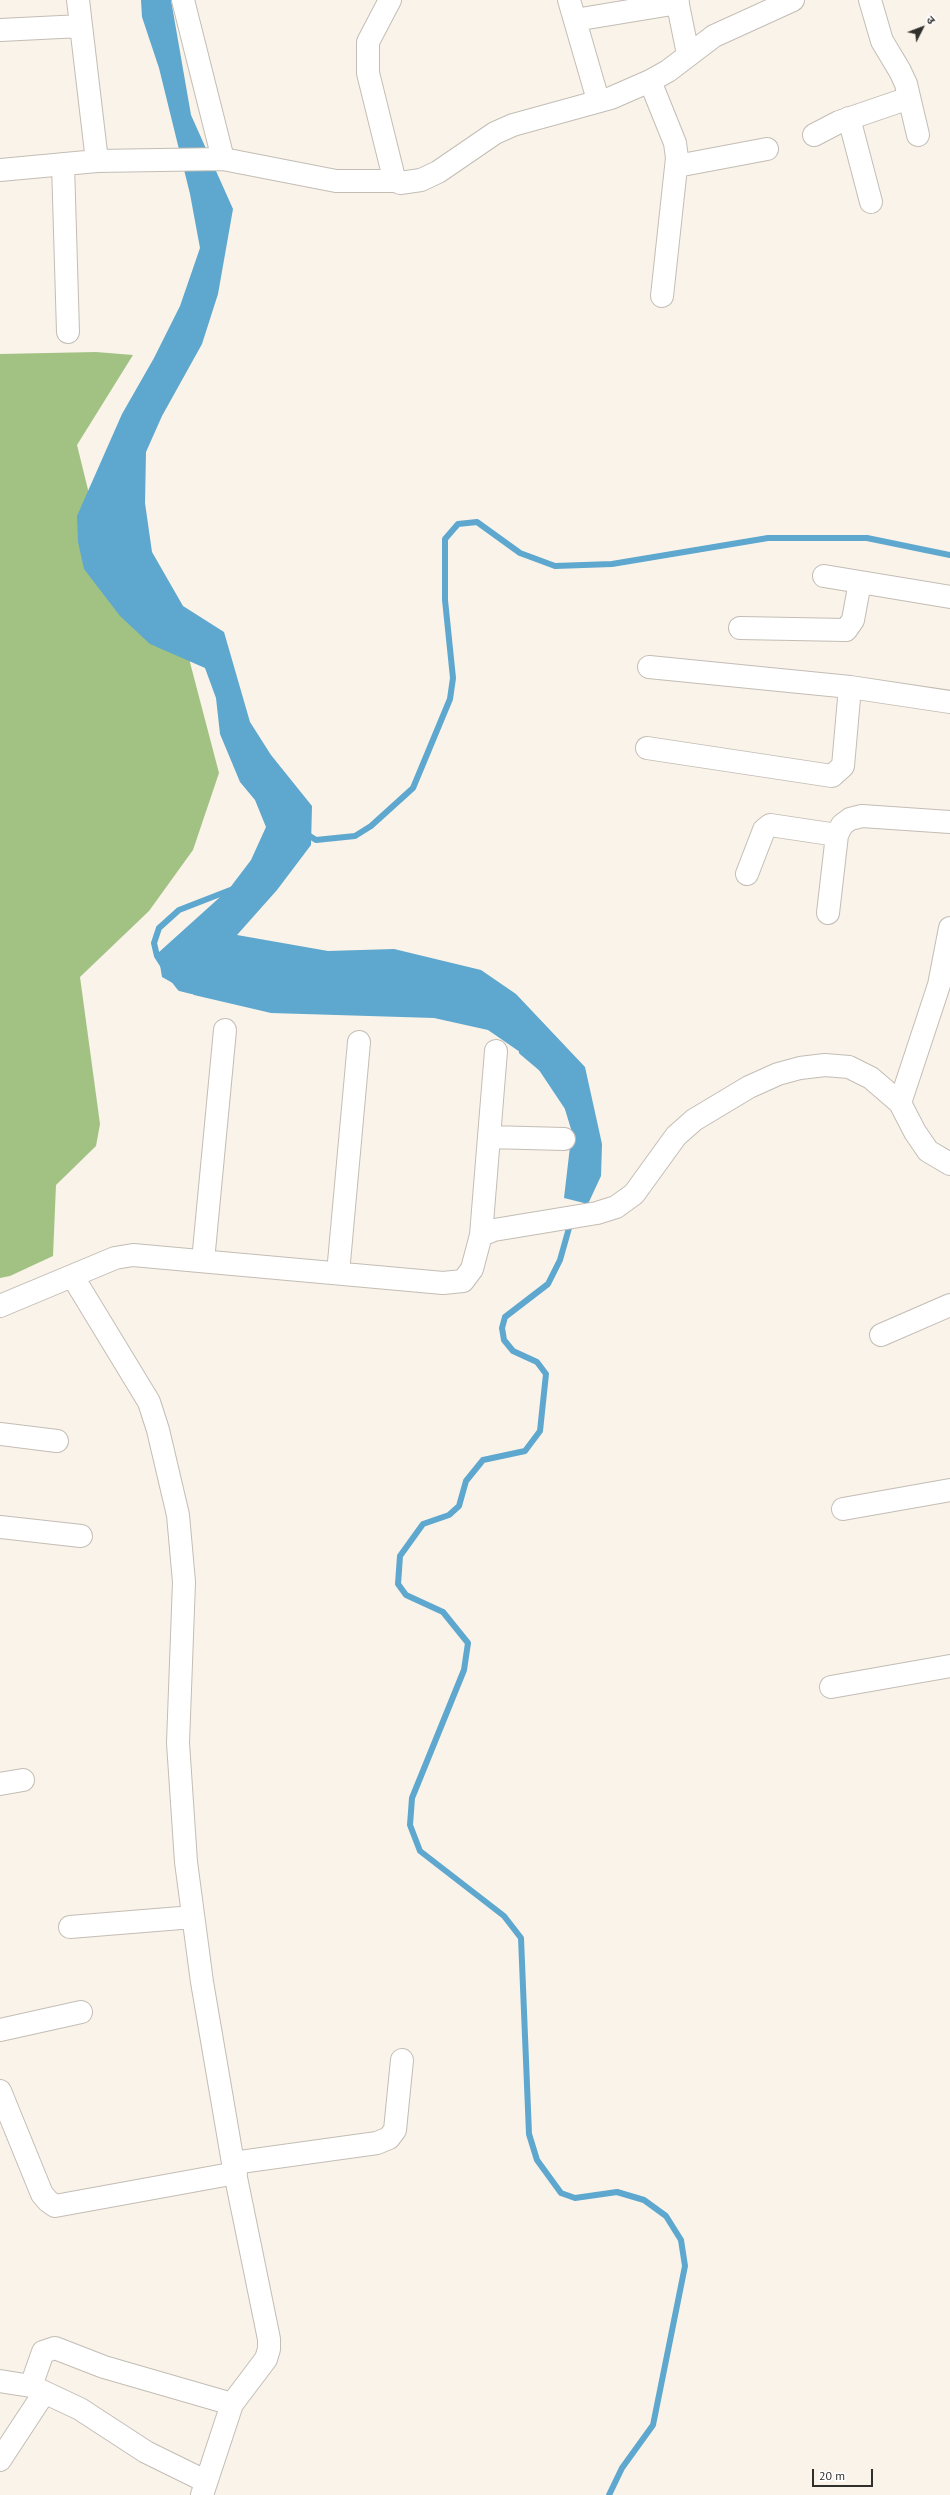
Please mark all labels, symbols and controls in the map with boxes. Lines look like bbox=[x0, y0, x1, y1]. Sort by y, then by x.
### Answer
north arrow bbox=[902, 8, 942, 48]
text: उ bbox=[924, 13, 938, 27]
scale bar bbox=[814, 2461, 875, 2487]
text: 20 m bbox=[819, 2468, 845, 2483]

